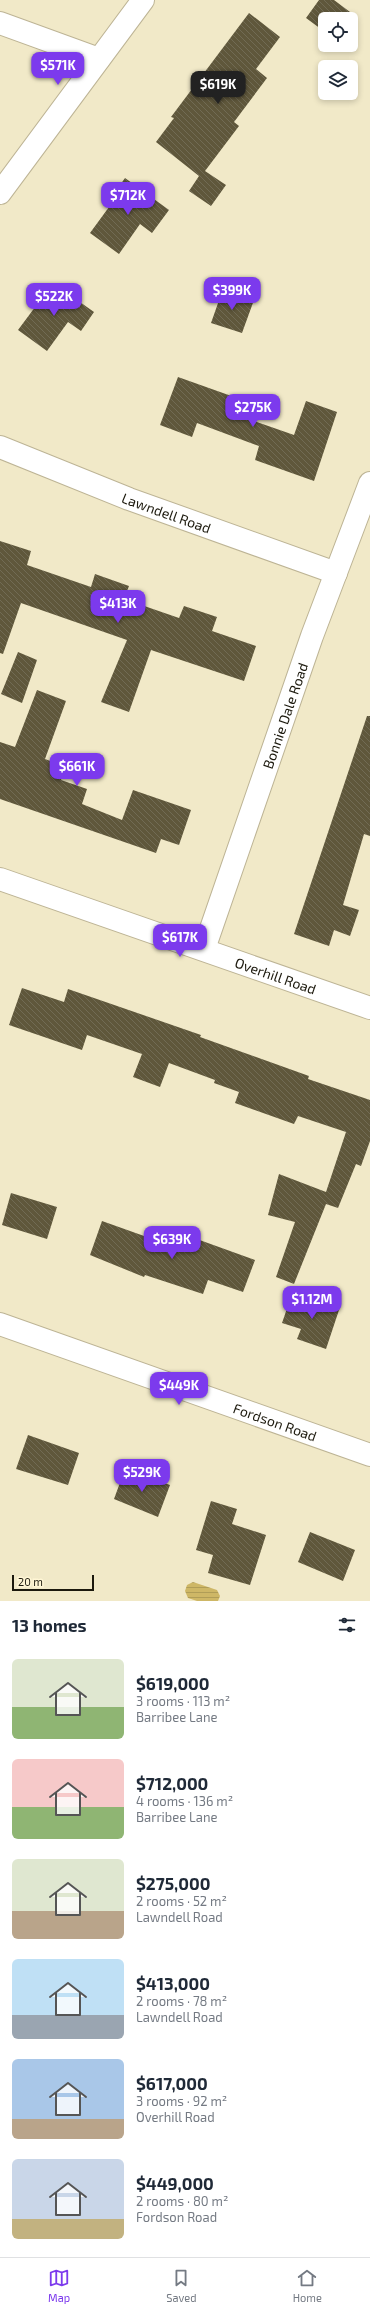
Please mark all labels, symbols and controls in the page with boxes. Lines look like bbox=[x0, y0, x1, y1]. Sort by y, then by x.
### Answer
map controls bbox=[318, 12, 358, 100]
button: locate bbox=[318, 12, 358, 52]
pin: $571K bbox=[30, 52, 86, 86]
text: $571K bbox=[40, 57, 76, 73]
button: layers bbox=[318, 60, 358, 100]
pin: $619K bbox=[190, 71, 246, 105]
text: $619K bbox=[200, 76, 236, 92]
pin: $712K bbox=[100, 182, 156, 216]
text: $712K bbox=[110, 187, 146, 203]
pin: $399K bbox=[204, 277, 260, 311]
text: $399K bbox=[213, 282, 251, 298]
pin: $522K bbox=[26, 283, 82, 317]
text: $522K bbox=[35, 288, 73, 304]
pin: $275K bbox=[225, 394, 281, 428]
text: $275K bbox=[234, 399, 272, 415]
street label: Lawndell Road bbox=[119, 489, 213, 536]
pin: $413K bbox=[90, 590, 146, 624]
text: $413K bbox=[99, 595, 137, 611]
street label: Bonnie Dale Road bbox=[258, 660, 311, 771]
pin: $661K bbox=[49, 753, 105, 787]
text: $661K bbox=[59, 758, 95, 774]
pin: $617K bbox=[152, 924, 208, 958]
text: $617K bbox=[162, 929, 198, 945]
street label: Overhill Road bbox=[233, 953, 319, 997]
pin: $639K bbox=[144, 1226, 200, 1260]
text: $639K bbox=[153, 1231, 191, 1247]
pin: $1.12M bbox=[279, 1286, 345, 1320]
text: $1.12M bbox=[292, 1291, 332, 1307]
pin: $449K bbox=[151, 1372, 207, 1406]
text: $449K bbox=[159, 1377, 199, 1393]
street label: Fordson Road bbox=[231, 1399, 319, 1444]
pin: $529K bbox=[114, 1459, 170, 1493]
text: $529K bbox=[123, 1464, 161, 1480]
scale bar bbox=[12, 1573, 94, 1592]
text: 20 m bbox=[18, 1575, 43, 1588]
icon: filters bbox=[336, 1614, 358, 1636]
text: 13 homes bbox=[12, 1615, 87, 1635]
text: $619,000 bbox=[136, 1673, 210, 1693]
icon: home bbox=[44, 1675, 92, 1723]
text: 3 rooms · 113 m² bbox=[136, 1693, 230, 1709]
text: Barribee Lane bbox=[136, 1709, 217, 1725]
text: $712,000 bbox=[136, 1773, 208, 1793]
icon: home bbox=[44, 1775, 92, 1823]
text: 4 rooms · 136 m² bbox=[136, 1793, 233, 1809]
text: Barribee Lane bbox=[136, 1809, 217, 1825]
text: $275,000 bbox=[136, 1873, 210, 1893]
icon: home bbox=[44, 1875, 92, 1923]
text: 2 rooms · 52 m² bbox=[136, 1893, 227, 1909]
text: Lawndell Road bbox=[136, 1909, 223, 1925]
text: $413,000 bbox=[136, 1973, 210, 1993]
icon: home bbox=[44, 1975, 92, 2023]
text: 2 rooms · 78 m² bbox=[136, 1993, 227, 2009]
text: Lawndell Road bbox=[136, 2009, 223, 2025]
text: $617,000 bbox=[136, 2073, 208, 2093]
icon: home bbox=[44, 2075, 92, 2123]
text: 3 rooms · 92 m² bbox=[136, 2093, 227, 2109]
text: Overhill Road bbox=[136, 2109, 215, 2125]
text: $449,000 bbox=[136, 2173, 214, 2193]
icon: home bbox=[44, 2175, 92, 2223]
text: 2 rooms · 80 m² bbox=[136, 2193, 228, 2209]
text: Fordson Road bbox=[136, 2209, 217, 2225]
tab: Map bbox=[48, 2267, 70, 2304]
tab: Saved bbox=[166, 2267, 197, 2304]
tab: Home bbox=[293, 2267, 322, 2304]

